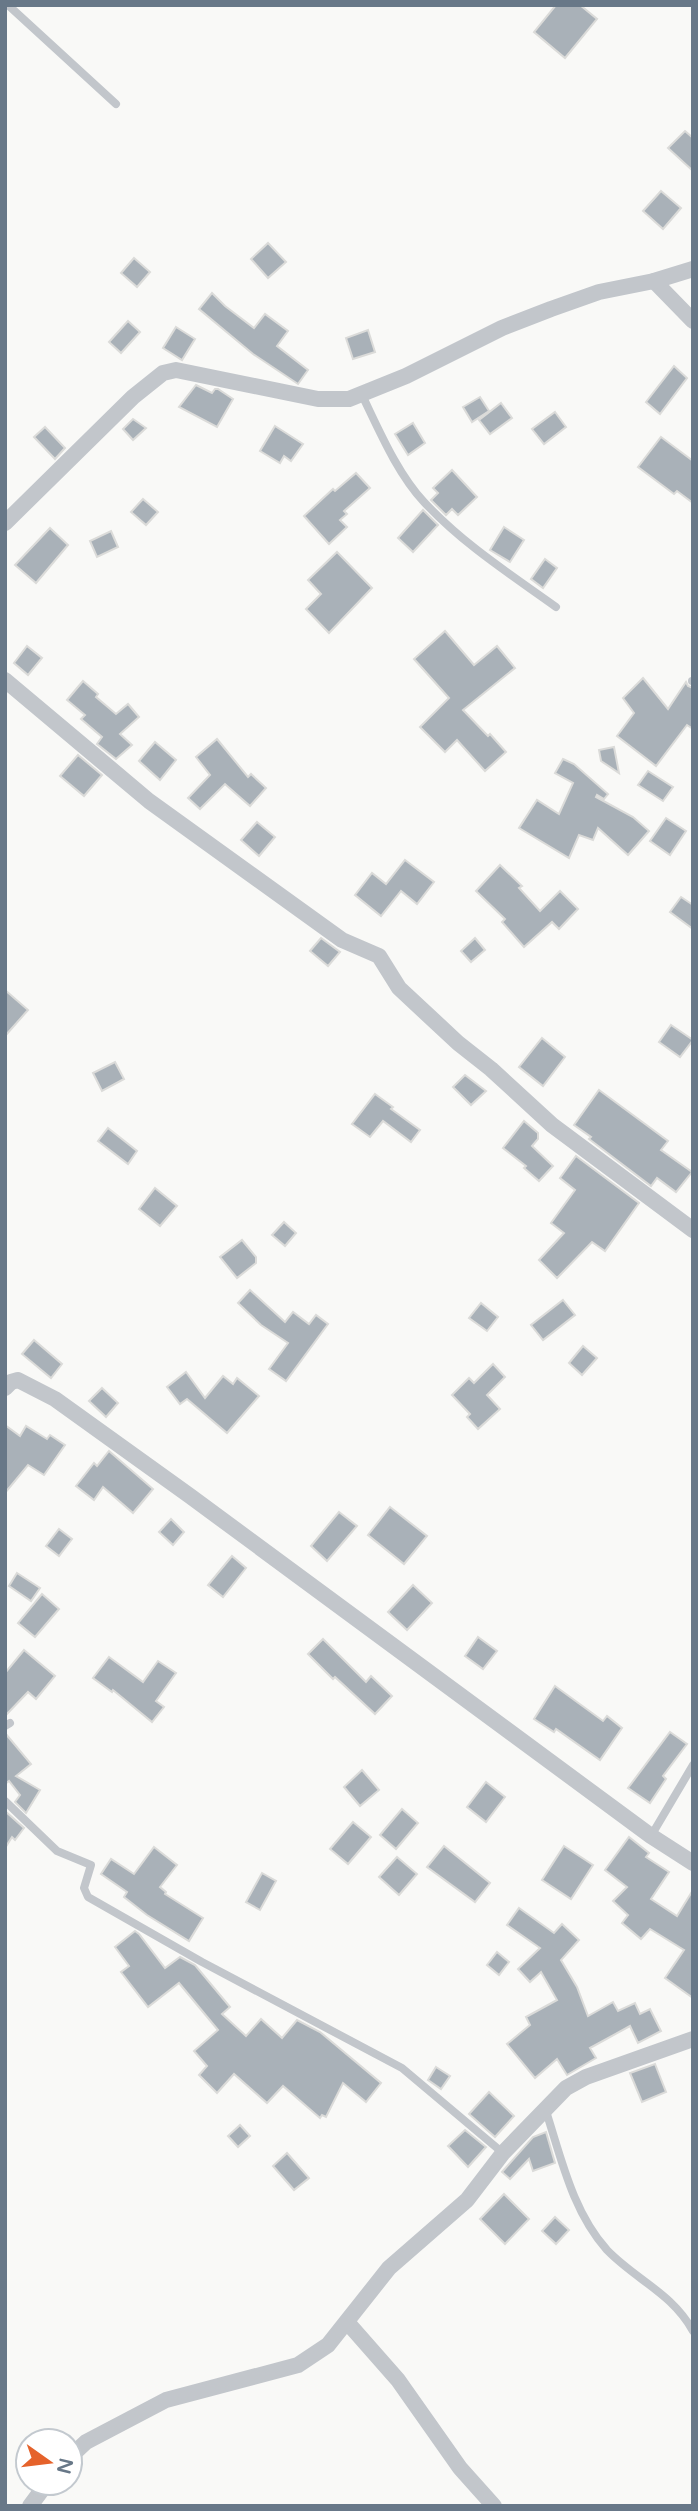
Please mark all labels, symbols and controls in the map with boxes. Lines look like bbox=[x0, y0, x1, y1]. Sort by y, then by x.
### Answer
north arrow bbox=[14, 2427, 84, 2497]
text: N bbox=[52, 2456, 77, 2476]

